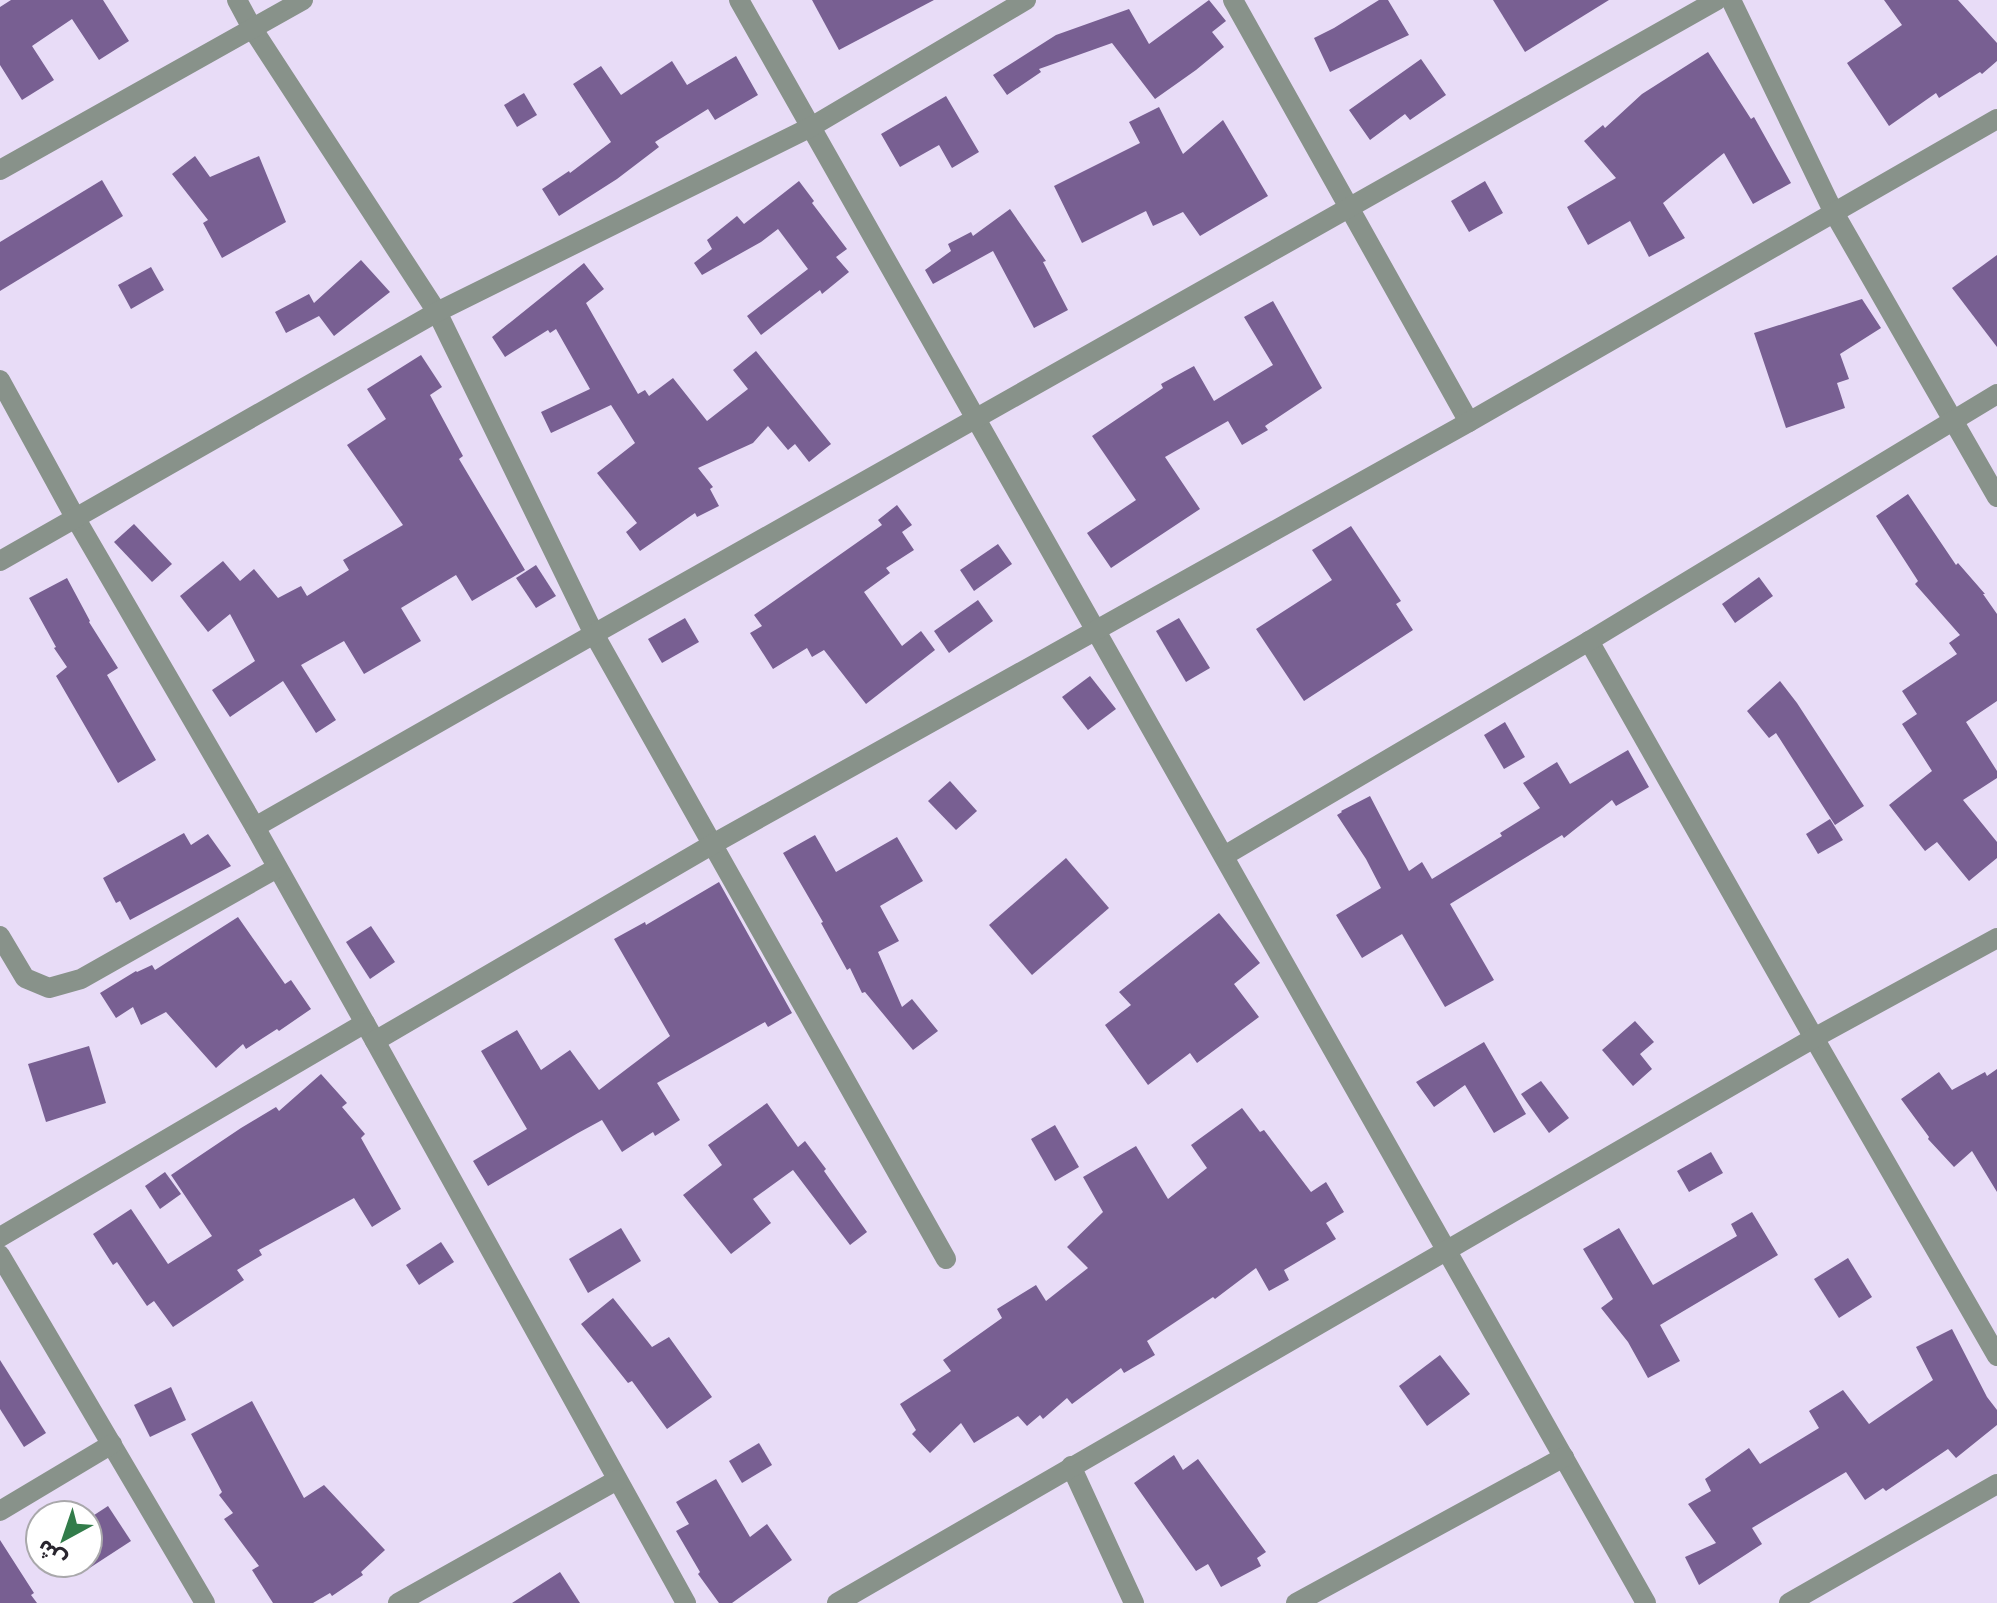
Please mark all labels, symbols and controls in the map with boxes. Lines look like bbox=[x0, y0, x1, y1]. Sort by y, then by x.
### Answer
north arrow bbox=[24, 1499, 104, 1579]
text: ش bbox=[31, 1535, 71, 1574]

